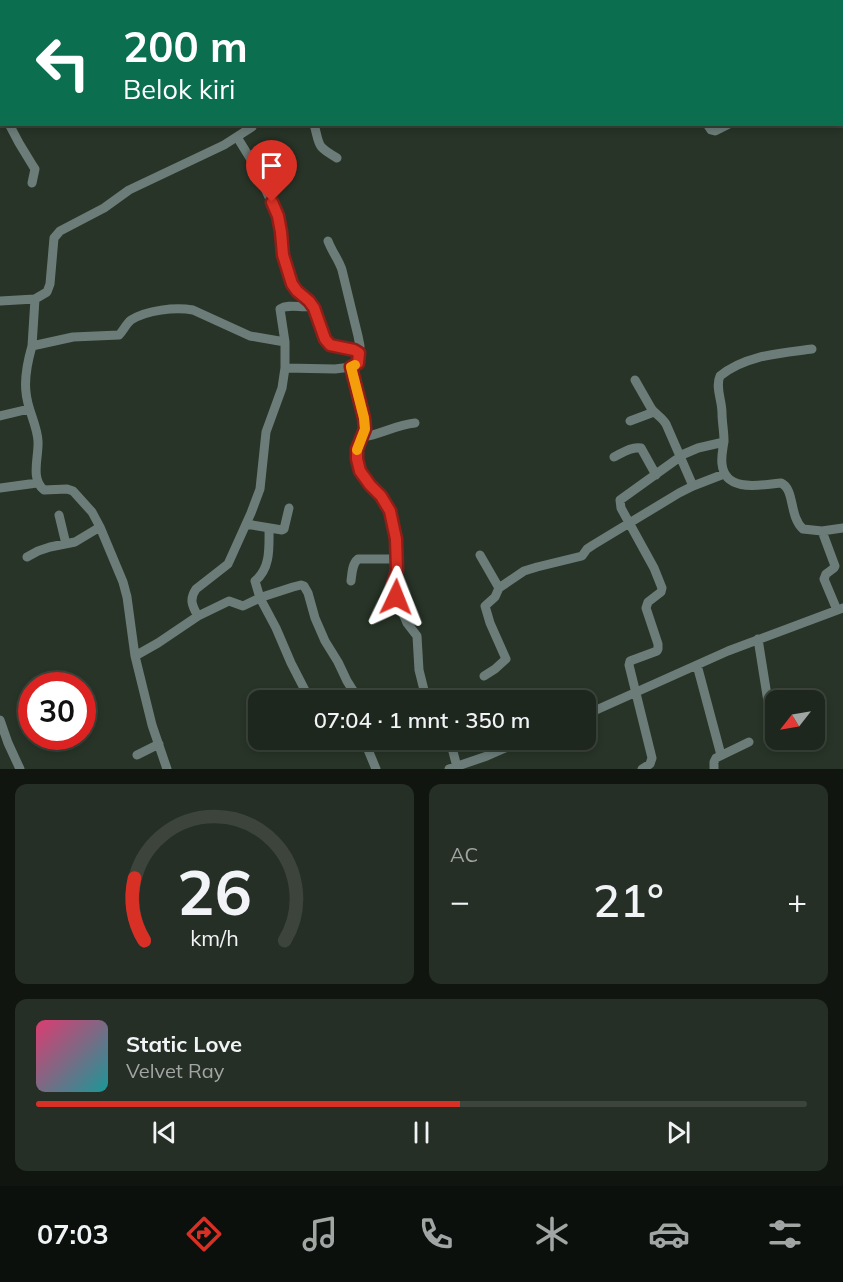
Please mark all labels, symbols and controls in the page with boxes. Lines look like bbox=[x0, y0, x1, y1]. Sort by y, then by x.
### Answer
text: 200 m bbox=[123, 20, 248, 73]
icon: left bbox=[24, 24, 102, 102]
text: Belok kiri bbox=[123, 72, 235, 106]
pin bbox=[246, 140, 297, 202]
icon: arrive bbox=[255, 149, 288, 182]
position arrow bbox=[364, 565, 428, 629]
speed limit sign: 30 bbox=[18, 672, 96, 750]
north arrow bbox=[765, 690, 825, 750]
map controls bbox=[765, 690, 825, 750]
text: 07:04 · 1 mnt · 350 m bbox=[314, 706, 530, 734]
text: AC bbox=[450, 842, 478, 867]
text: 26 bbox=[177, 852, 252, 931]
text: 21° bbox=[593, 872, 664, 928]
text: − bbox=[450, 880, 470, 921]
text: + bbox=[787, 880, 807, 921]
text: km/h bbox=[190, 924, 239, 951]
text: Static Love bbox=[126, 1030, 242, 1058]
text: Velvet Ray bbox=[126, 1058, 224, 1083]
icon: previous bbox=[148, 1116, 181, 1149]
icon: pause bbox=[405, 1116, 438, 1149]
icon: next bbox=[662, 1116, 695, 1149]
icon: directions bbox=[183, 1213, 225, 1255]
icon: music bbox=[299, 1213, 341, 1255]
icon: phone bbox=[415, 1213, 457, 1255]
icon: climate bbox=[531, 1213, 573, 1255]
icon: car bbox=[648, 1213, 690, 1255]
icon: filters bbox=[764, 1213, 806, 1255]
text: 07:03 bbox=[37, 1217, 109, 1251]

